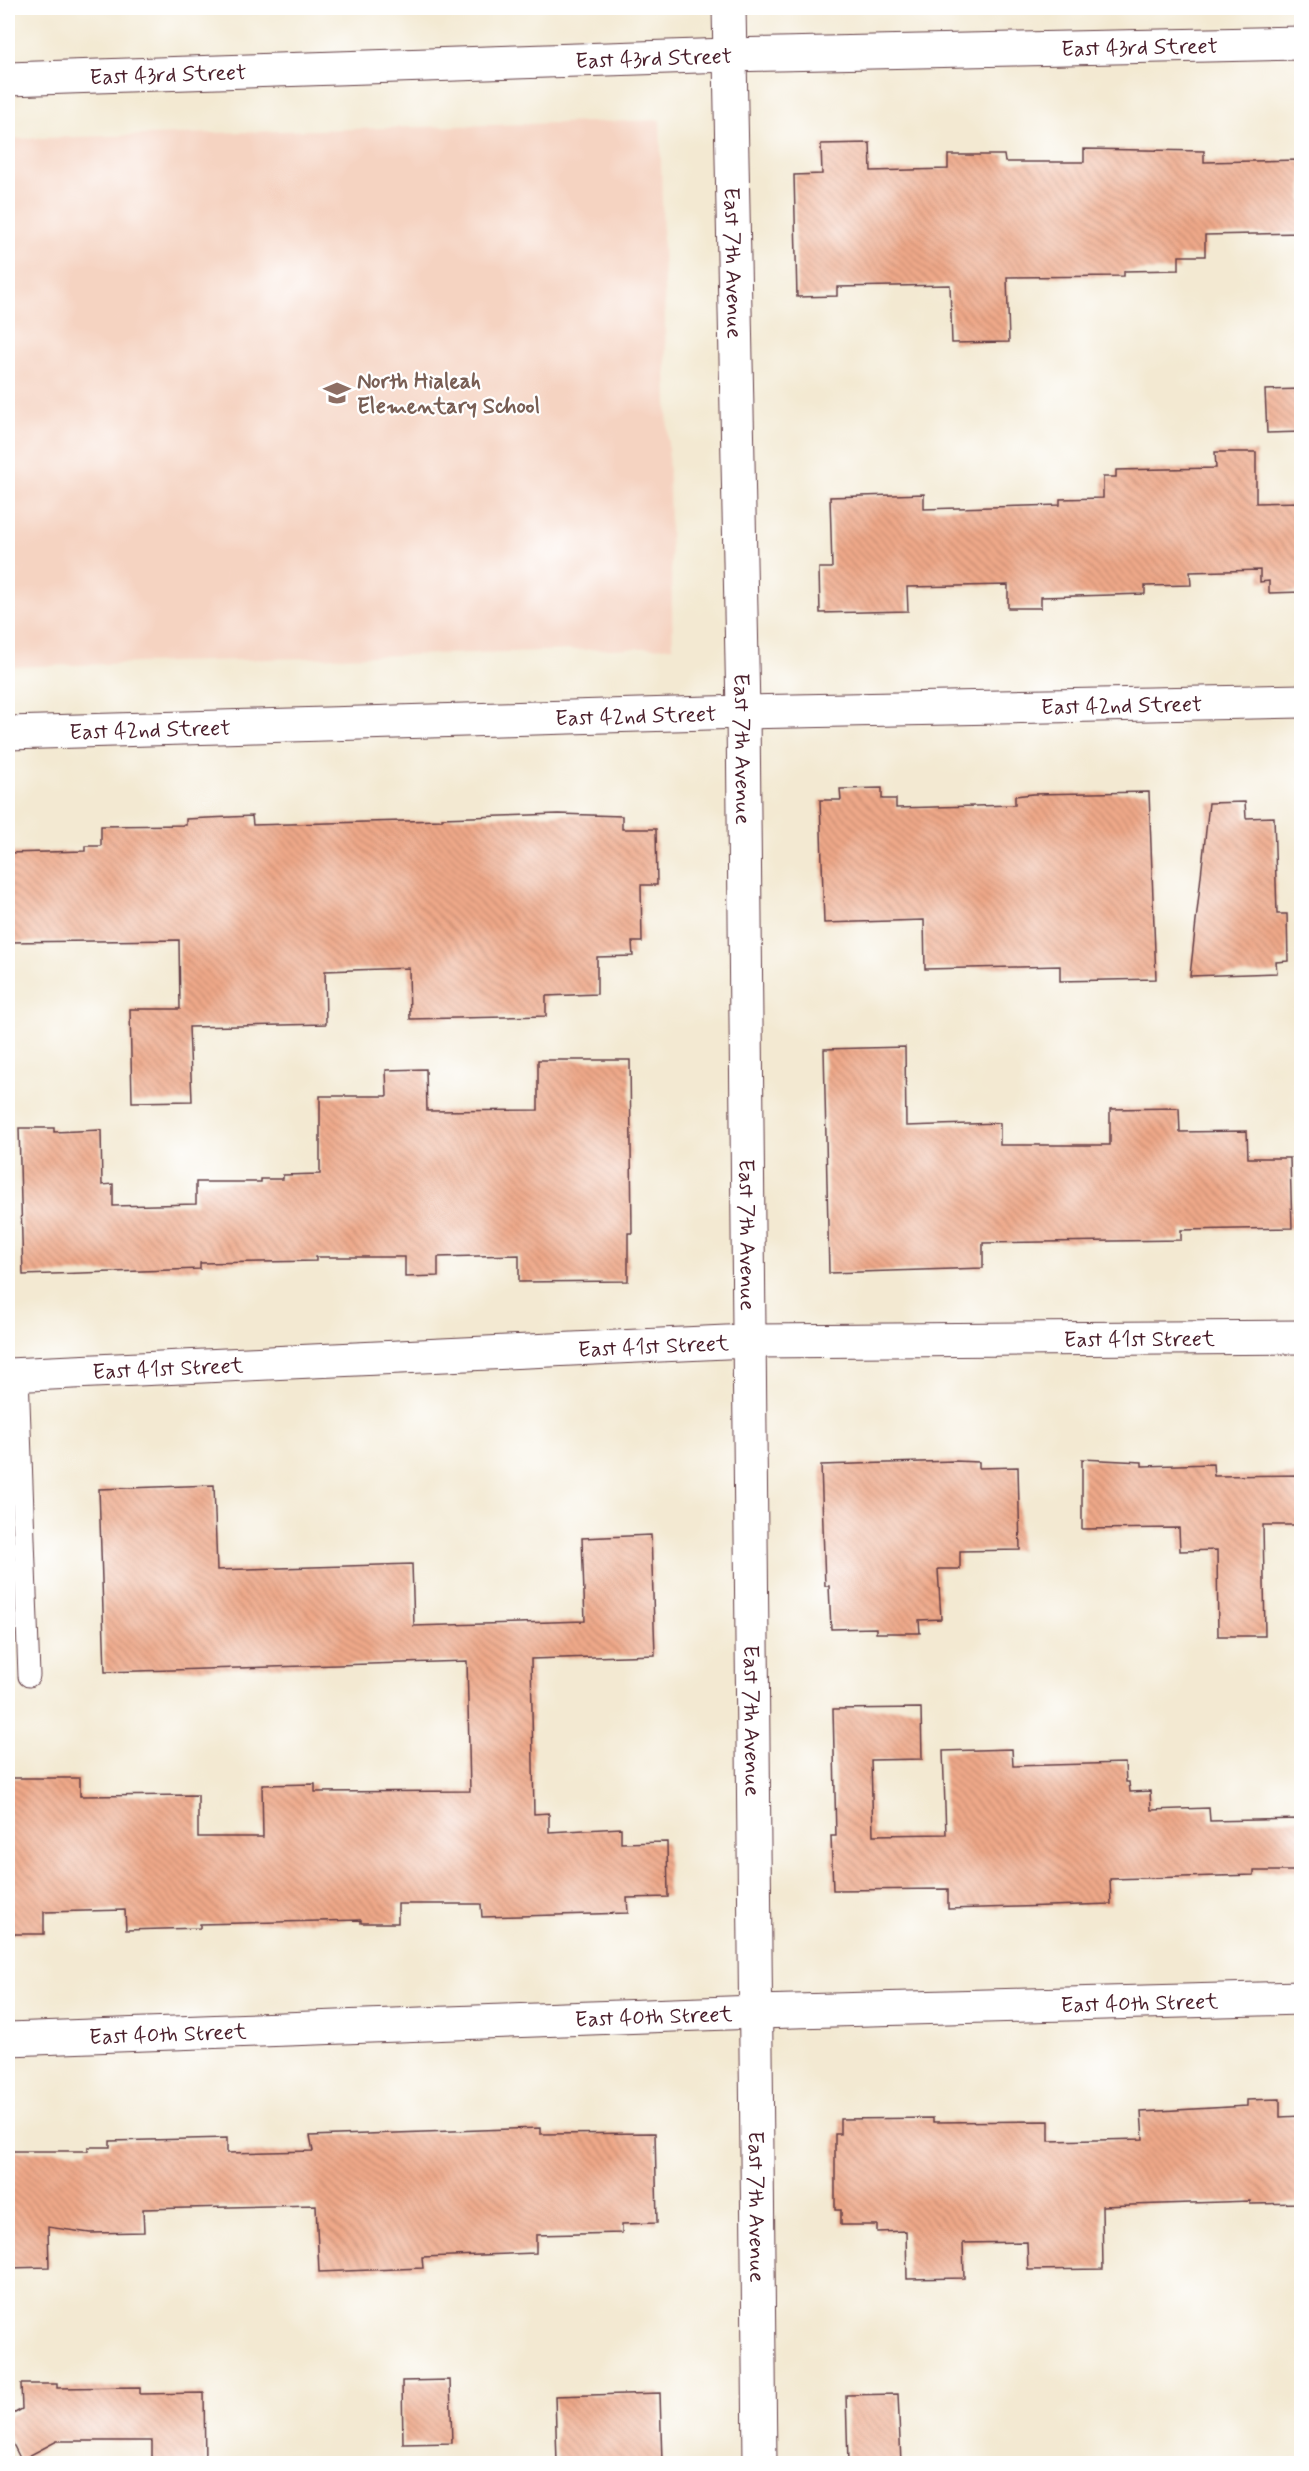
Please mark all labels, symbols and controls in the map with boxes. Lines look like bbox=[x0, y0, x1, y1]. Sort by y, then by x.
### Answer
street label: East 43rd Street bbox=[1061, 33, 1218, 64]
street label: East 43rd Street bbox=[575, 43, 733, 76]
street label: East 43rd Street bbox=[89, 59, 247, 92]
street label: East 7th Avenue bbox=[717, 187, 748, 339]
place label: North Hialeah Elementary School bbox=[357, 368, 540, 421]
school or university icon: North Hialeah Elementary School bbox=[322, 378, 352, 408]
street label: East 7th Avenue bbox=[726, 673, 756, 825]
street label: East 42nd Street bbox=[1041, 691, 1203, 722]
street label: East 42nd Street bbox=[555, 701, 717, 733]
street label: East 42nd Street bbox=[69, 715, 231, 747]
street label: East 7th Avenue bbox=[731, 1159, 761, 1311]
street label: East 41st Street bbox=[1063, 1326, 1215, 1355]
street label: East 41st Street bbox=[577, 1330, 730, 1365]
street label: East 41st Street bbox=[92, 1352, 244, 1387]
street label: East 7th Avenue bbox=[736, 1645, 766, 1797]
street label: East 40th Street bbox=[1060, 1988, 1219, 2020]
street label: East 40th Street bbox=[574, 2001, 733, 2035]
street label: East 40th Street bbox=[89, 2018, 247, 2052]
street label: East 7th Avenue bbox=[741, 2131, 770, 2283]

